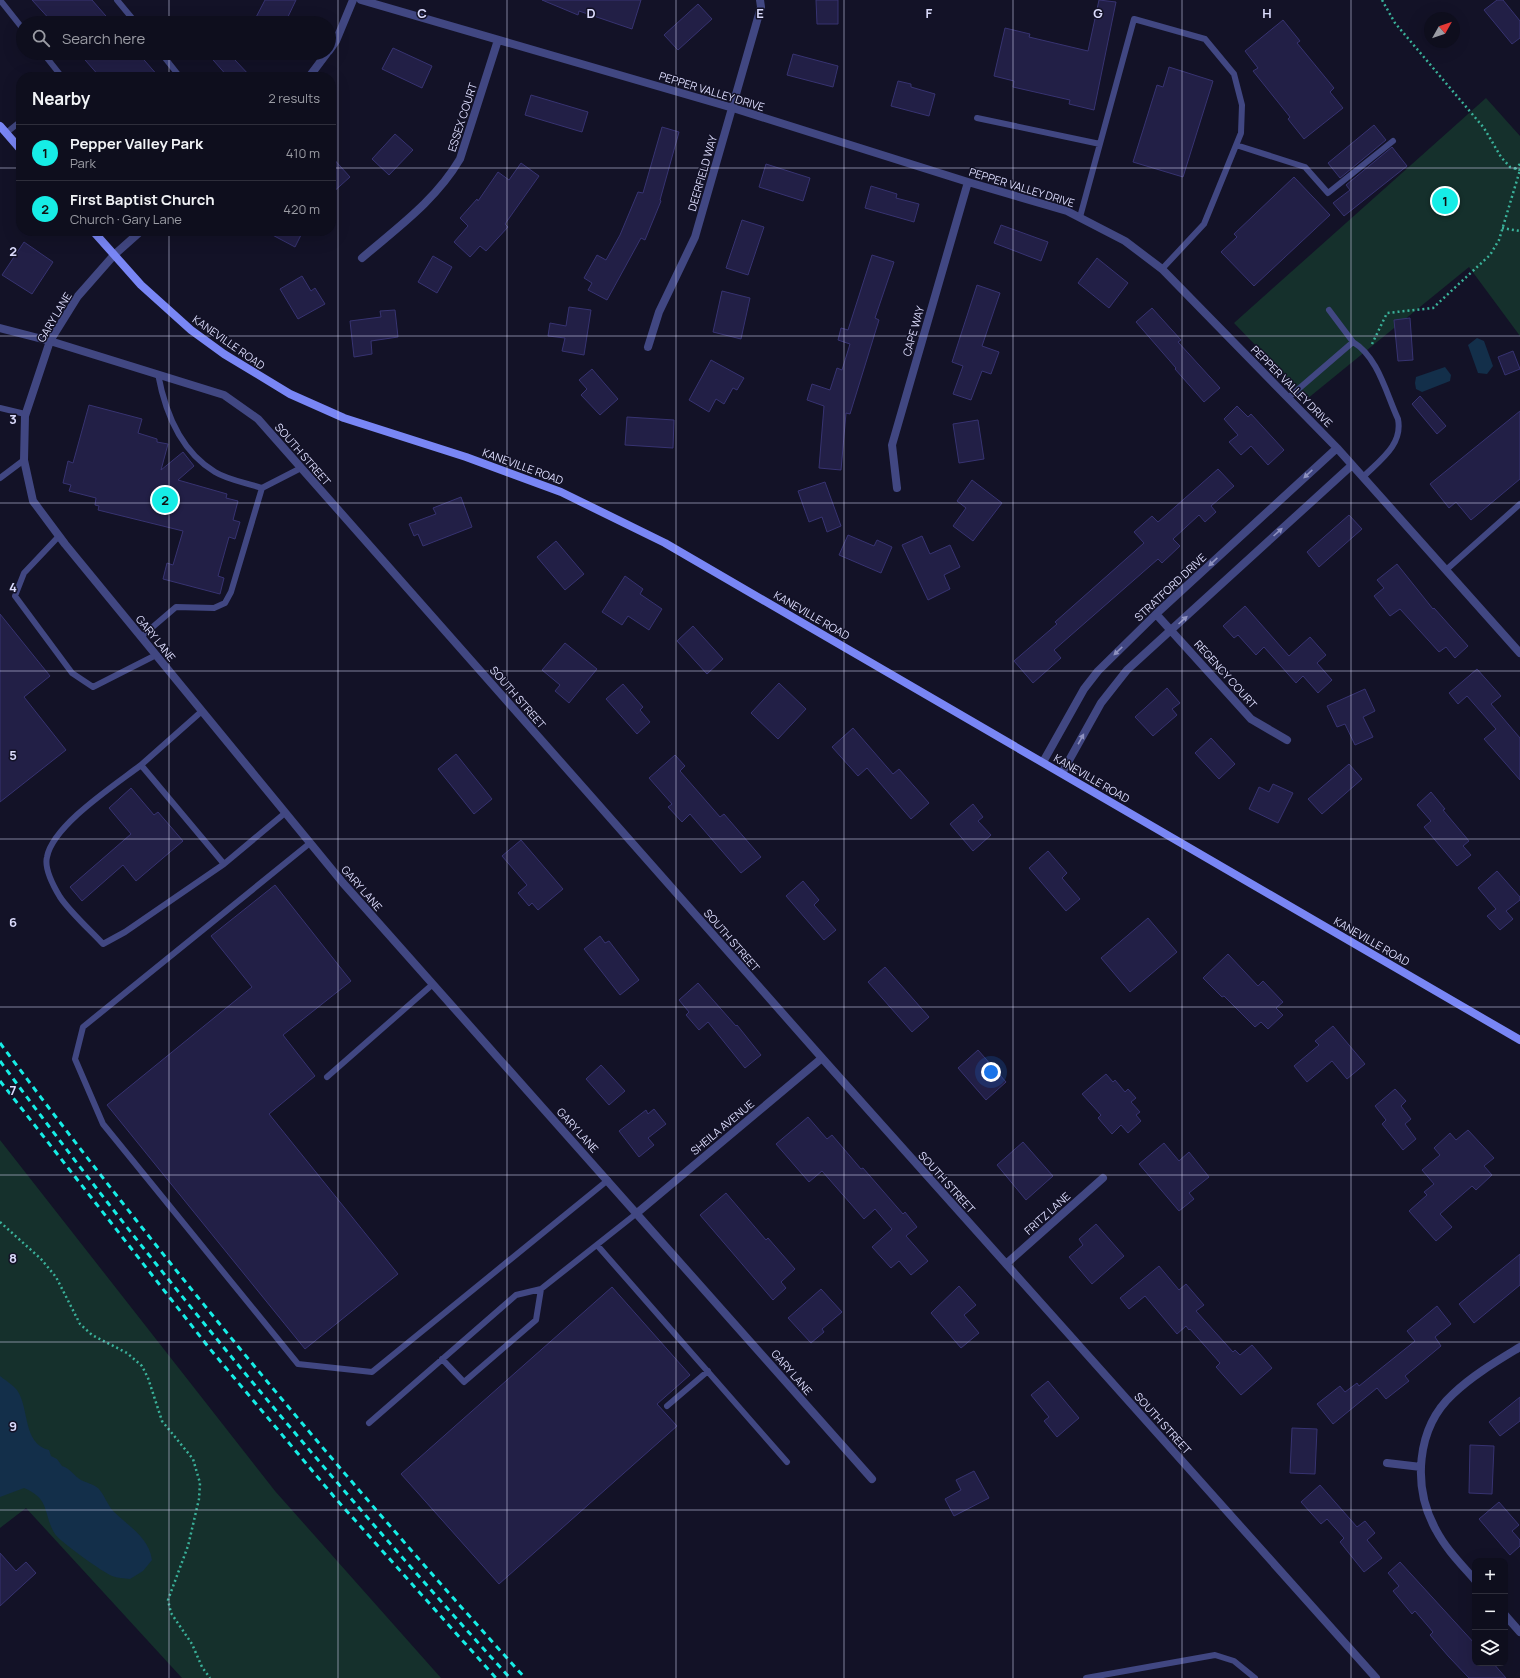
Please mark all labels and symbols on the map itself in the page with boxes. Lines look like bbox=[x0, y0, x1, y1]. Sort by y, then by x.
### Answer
text: C bbox=[417, 4, 427, 22]
text: D bbox=[586, 4, 596, 22]
text: E bbox=[756, 4, 764, 22]
text: F bbox=[926, 4, 933, 22]
text: G bbox=[1093, 4, 1103, 22]
text: H bbox=[1262, 4, 1272, 22]
north arrow bbox=[1424, 12, 1460, 48]
street label: PEPPER VALLEY DRIVE bbox=[657, 68, 767, 114]
street label: ESSEX COURT bbox=[444, 80, 480, 154]
street label: DEERFIELD WAY bbox=[684, 132, 720, 213]
street label: PEPPER VALLEY DRIVE bbox=[967, 164, 1077, 210]
pin: 1 bbox=[1432, 186, 1458, 216]
text: 2 bbox=[9, 242, 17, 260]
street label: GARY LANE bbox=[33, 289, 75, 345]
street label: CAPE WAY bbox=[899, 303, 928, 358]
street label: KANEVILLE ROAD bbox=[190, 311, 268, 373]
street label: PEPPER VALLEY DRIVE bbox=[1248, 342, 1336, 430]
text: 3 bbox=[9, 410, 17, 428]
street label: SOUTH STREET bbox=[272, 420, 335, 489]
street label: KANEVILLE ROAD bbox=[480, 444, 566, 488]
one-way arrow bbox=[1304, 469, 1313, 478]
pin: 2 bbox=[152, 485, 178, 515]
one-way arrow bbox=[1274, 528, 1283, 537]
street label: STRATFORD DRIVE bbox=[1131, 550, 1209, 624]
one-way arrow bbox=[1208, 557, 1218, 567]
text: 4 bbox=[9, 578, 17, 596]
street label: KANEVILLE ROAD bbox=[771, 587, 853, 643]
street label: GARY LANE bbox=[133, 612, 179, 664]
one-way arrow bbox=[1178, 616, 1187, 625]
street label: REGENCY COURT bbox=[1191, 637, 1261, 712]
one-way arrow bbox=[1113, 646, 1123, 656]
street label: SOUTH STREET bbox=[487, 663, 550, 732]
one-way arrow bbox=[1078, 733, 1084, 745]
text: 5 bbox=[9, 746, 17, 764]
street label: KANEVILLE ROAD bbox=[1051, 750, 1133, 806]
street label: GARY LANE bbox=[338, 862, 386, 914]
street label: SOUTH STREET bbox=[701, 906, 764, 975]
text: 6 bbox=[9, 913, 17, 931]
street label: KANEVILLE ROAD bbox=[1331, 913, 1413, 969]
your location bbox=[981, 1062, 1001, 1082]
text: 7 bbox=[10, 1081, 17, 1099]
street label: SHEILA AVENUE bbox=[687, 1096, 757, 1158]
street label: GARY LANE bbox=[554, 1104, 602, 1156]
street label: SOUTH STREET bbox=[915, 1148, 979, 1216]
street label: FRITZ LANE bbox=[1021, 1188, 1073, 1238]
text: 8 bbox=[9, 1249, 17, 1267]
street label: GARY LANE bbox=[768, 1346, 816, 1398]
street label: SOUTH STREET bbox=[1131, 1389, 1195, 1457]
text: 9 bbox=[9, 1417, 17, 1435]

